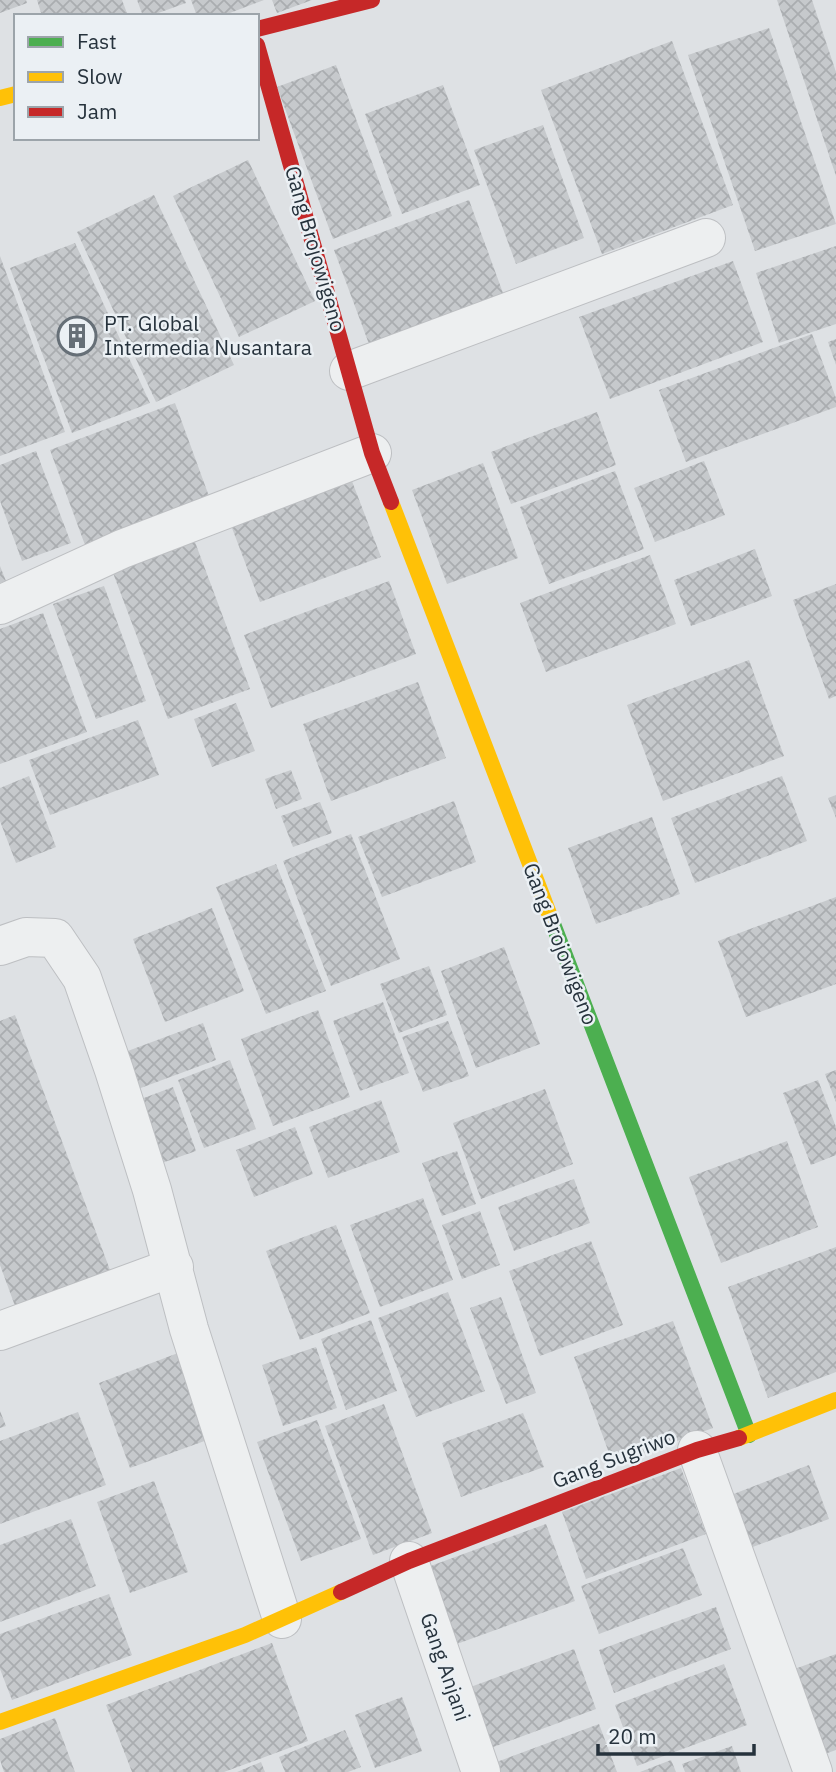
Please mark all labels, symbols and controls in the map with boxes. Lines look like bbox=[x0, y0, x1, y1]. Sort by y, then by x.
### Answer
legend bbox=[14, 14, 259, 140]
text: Fast bbox=[77, 27, 117, 55]
text: Slow bbox=[77, 62, 123, 90]
text: Jam bbox=[77, 97, 117, 125]
street label: Gang Brojowigeno bbox=[279, 163, 353, 335]
place label: PT. Global Intermedia Nusantara bbox=[104, 309, 312, 361]
building icon: PT. Global Intermedia Nusantara bbox=[56, 315, 98, 357]
street label: Gang Brojowigeno bbox=[517, 859, 605, 1029]
street label: Gang Sugriwo bbox=[548, 1422, 679, 1494]
street label: Gang Anjani bbox=[414, 1609, 478, 1725]
scale bar bbox=[598, 1712, 754, 1756]
text: 20 m bbox=[608, 1722, 657, 1750]

